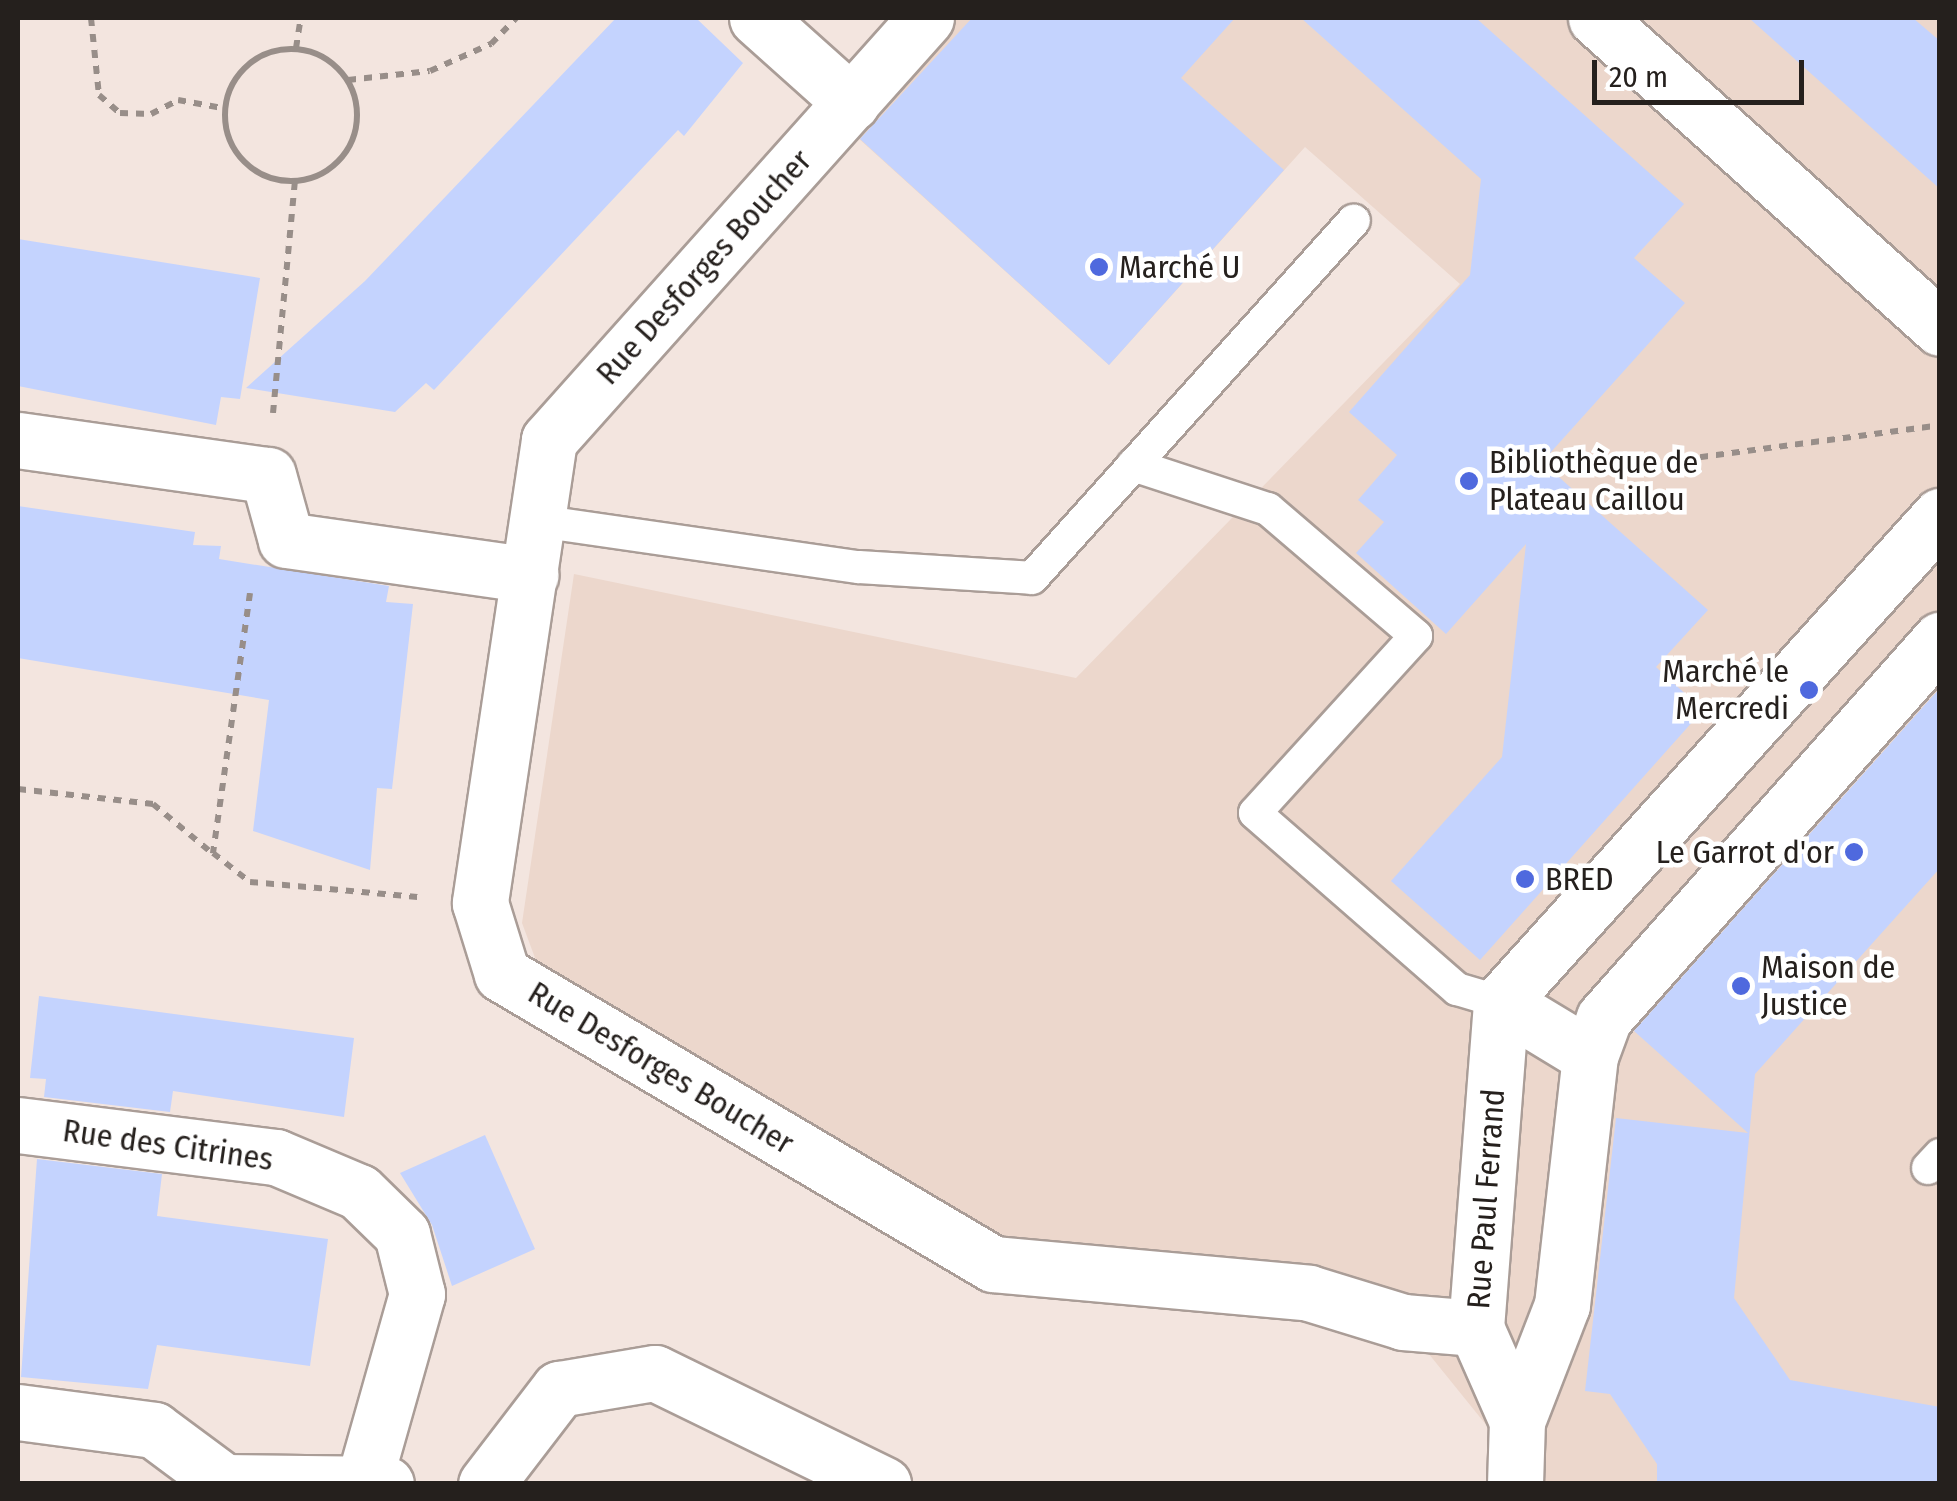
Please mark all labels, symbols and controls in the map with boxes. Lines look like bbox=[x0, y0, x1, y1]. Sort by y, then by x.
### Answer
scale bar bbox=[1597, 40, 1810, 102]
text: 20 m bbox=[1609, 59, 1668, 95]
street label: Rue Desforges Boucher bbox=[588, 142, 820, 392]
place label: Marché U bbox=[1119, 248, 1240, 286]
marker: Marché U bbox=[1088, 256, 1110, 278]
place label: Bibliothèque de Plateau Caillou bbox=[1489, 444, 1698, 519]
marker: Bibliothèque de Plateau Caillou bbox=[1458, 470, 1480, 492]
place label: Marché le Mercredi bbox=[1662, 653, 1789, 728]
marker: Marché le Mercredi bbox=[1798, 679, 1820, 701]
place label: Le Garrot d'or bbox=[1656, 833, 1834, 871]
marker: Le Garrot d'or bbox=[1843, 841, 1865, 863]
place label: BRED bbox=[1545, 860, 1614, 898]
marker: BRED bbox=[1514, 868, 1536, 890]
place label: Maison de Justice bbox=[1761, 949, 1895, 1024]
street label: Rue Desforges Boucher bbox=[521, 974, 801, 1162]
marker: Maison de Justice bbox=[1730, 975, 1752, 997]
street label: Rue Paul Ferrand bbox=[1459, 1088, 1513, 1310]
street label: Rue des Citrines bbox=[60, 1111, 276, 1179]

